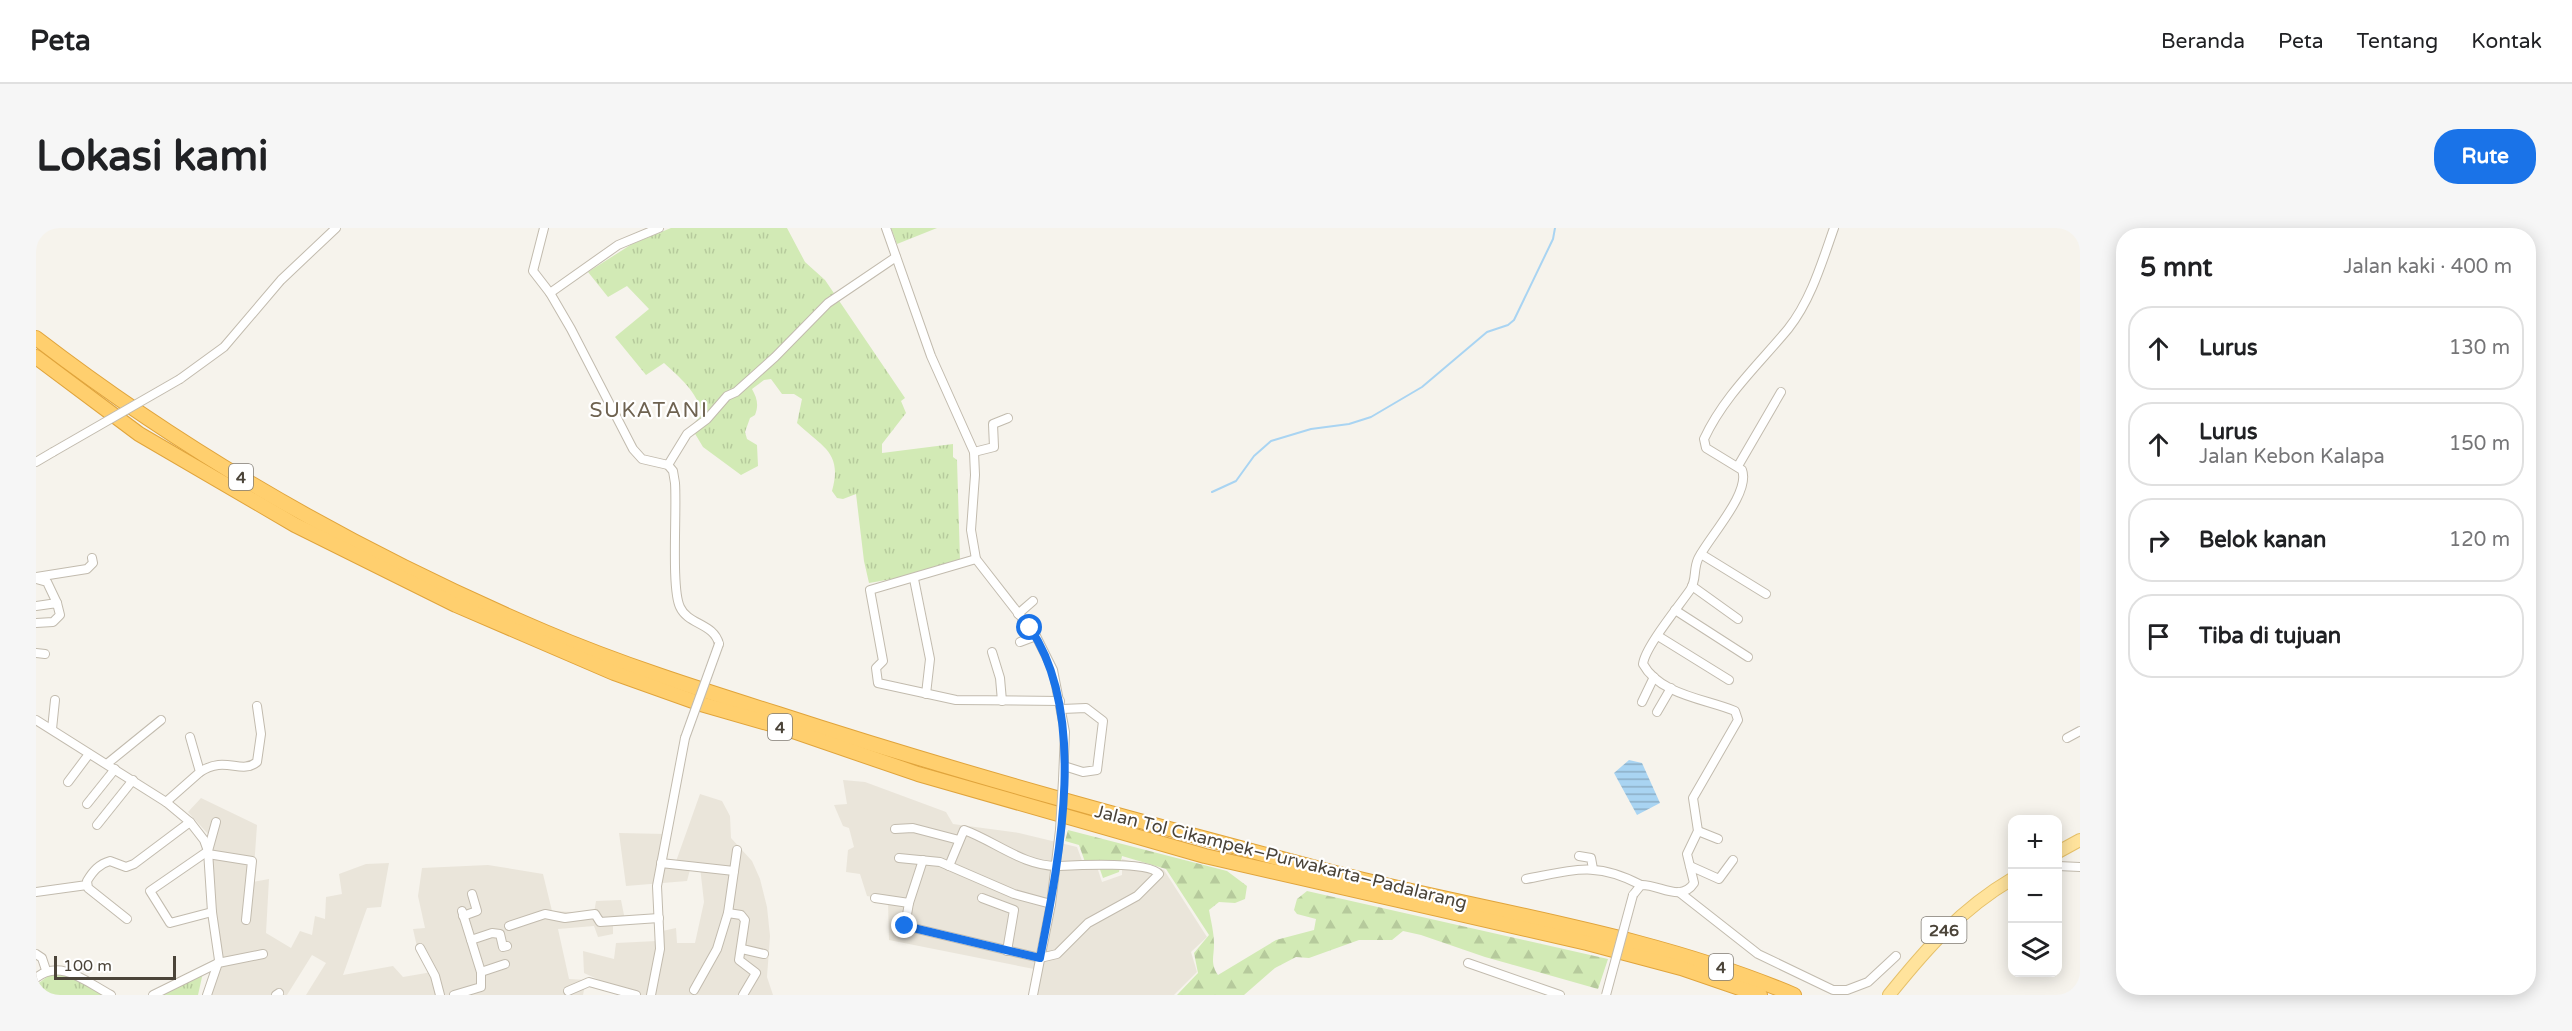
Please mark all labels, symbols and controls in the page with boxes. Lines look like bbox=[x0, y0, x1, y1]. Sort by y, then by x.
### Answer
text: Peta bbox=[30, 24, 91, 58]
text: Beranda bbox=[2161, 29, 2245, 54]
text: Peta bbox=[2278, 29, 2324, 54]
text: Tentang bbox=[2357, 29, 2438, 54]
text: Kontak bbox=[2471, 29, 2542, 54]
button: Rute bbox=[2434, 129, 2536, 184]
text: Lokasi kami bbox=[36, 131, 268, 182]
text: 5 mnt bbox=[2140, 252, 2212, 283]
text: Jalan kaki · 400 m bbox=[2343, 255, 2512, 279]
icon: ahead bbox=[2142, 332, 2175, 365]
text: Lurus bbox=[2199, 335, 2257, 361]
text: 130 m bbox=[2449, 336, 2510, 360]
district label: SUKATANI bbox=[590, 398, 708, 423]
text: Lurus bbox=[2199, 419, 2257, 445]
icon: ahead bbox=[2142, 428, 2175, 461]
text: 150 m bbox=[2449, 432, 2510, 456]
text: Jalan Kebon Kalapa bbox=[2199, 445, 2385, 469]
road number: 4 bbox=[229, 464, 253, 490]
icon: right bbox=[2142, 524, 2175, 557]
text: Belok kanan bbox=[2199, 527, 2326, 553]
text: 120 m bbox=[2449, 528, 2510, 552]
route start bbox=[1016, 614, 1042, 640]
icon: arrive bbox=[2142, 620, 2175, 653]
text: Tiba di tujuan bbox=[2199, 623, 2341, 649]
road number: 4 bbox=[768, 714, 792, 740]
street label: Jalan Tol Cikampek–Purwakarta–Padalarang bbox=[1093, 800, 1469, 914]
map controls bbox=[2008, 815, 2062, 977]
button: + bbox=[2008, 815, 2062, 869]
button: − bbox=[2008, 869, 2062, 923]
route end bbox=[891, 912, 917, 938]
road number: 246 bbox=[1922, 917, 1966, 943]
button: layers bbox=[2008, 923, 2062, 977]
scale bar bbox=[54, 953, 176, 980]
road number: 4 bbox=[1709, 954, 1733, 980]
text: 100 m bbox=[63, 956, 112, 976]

